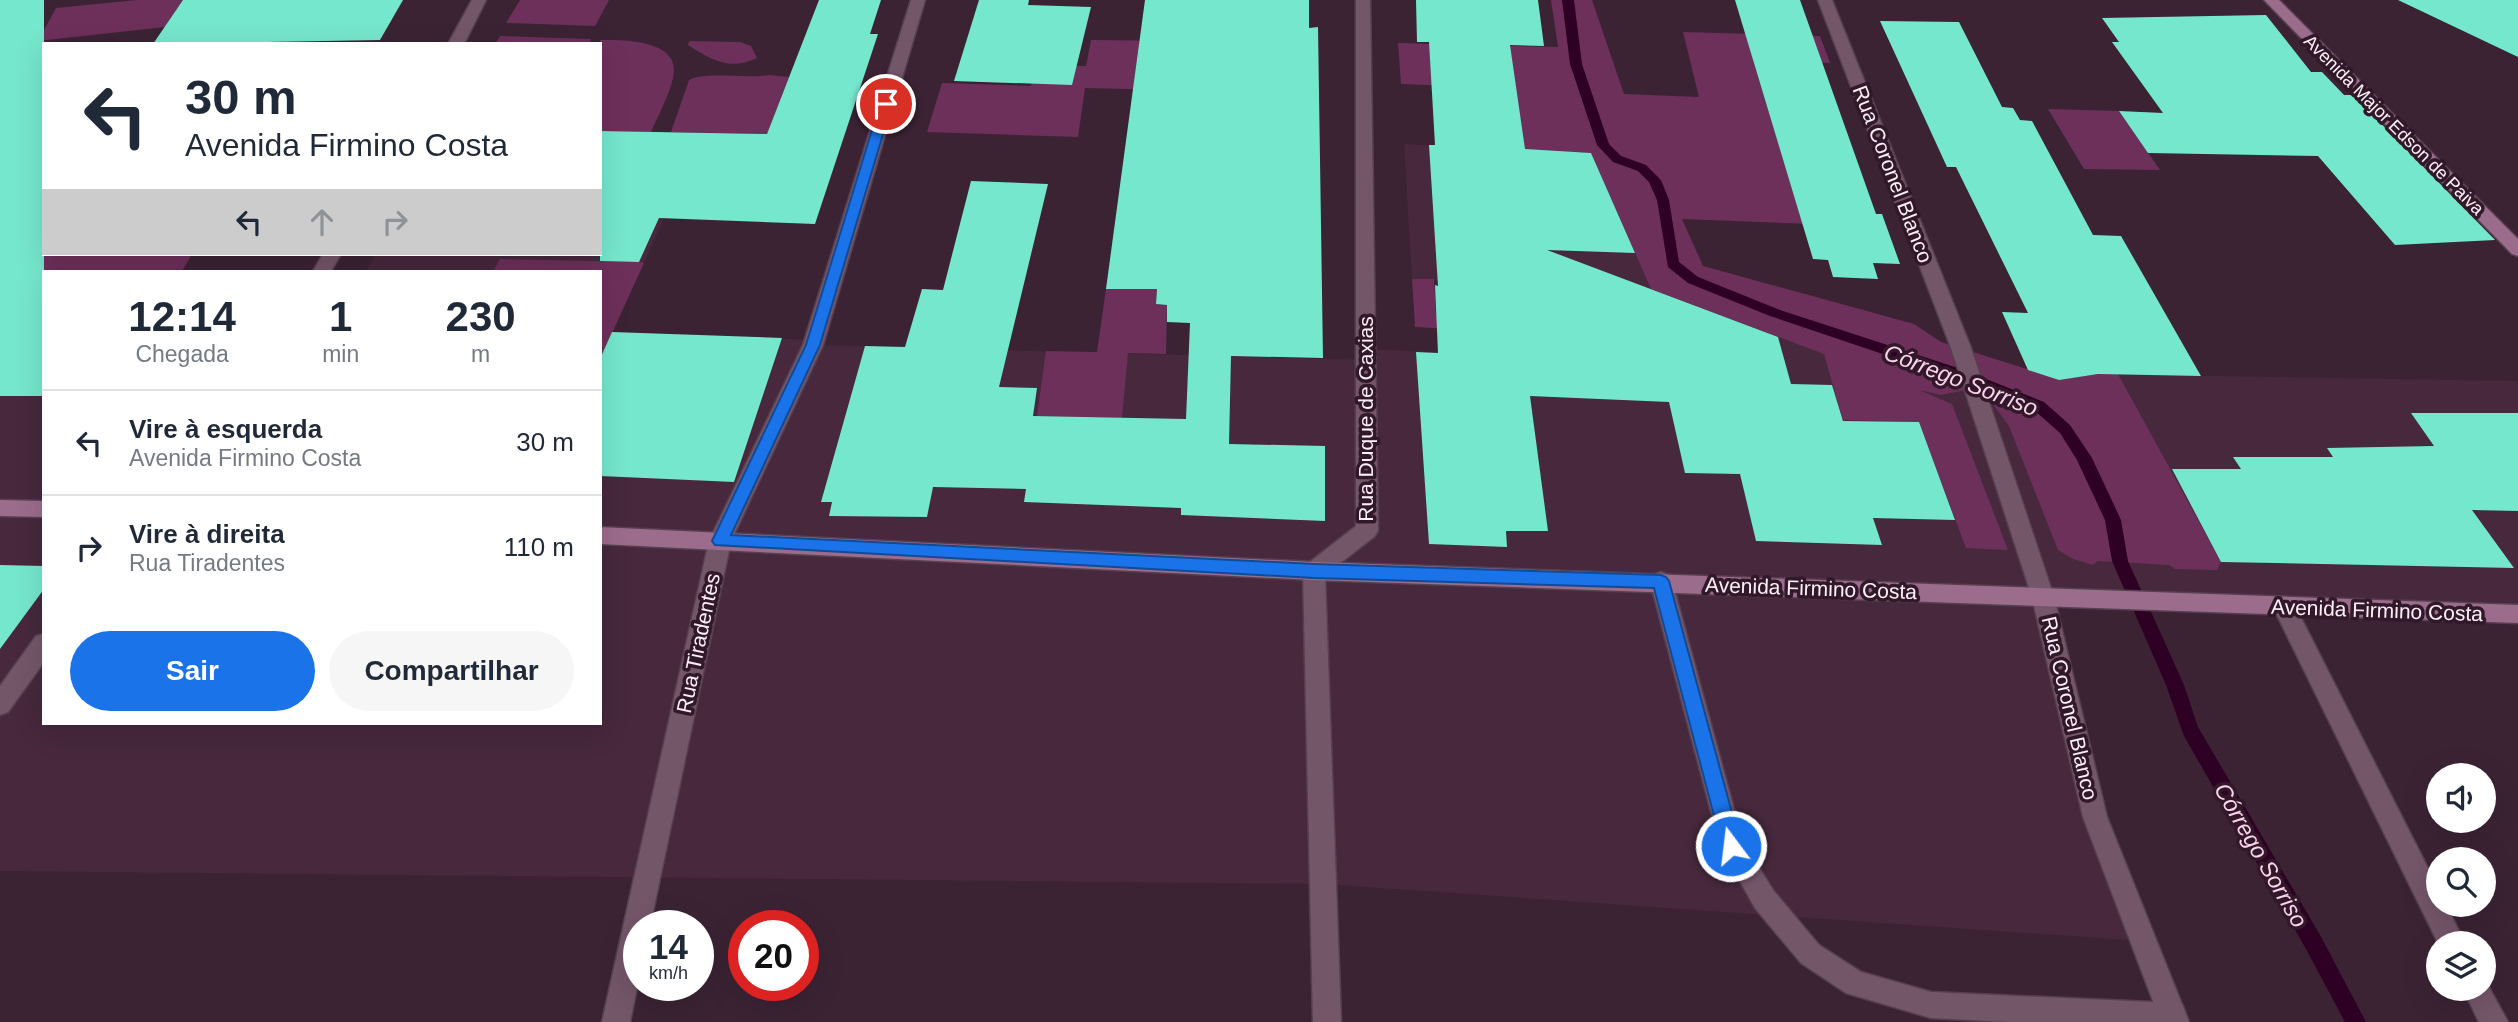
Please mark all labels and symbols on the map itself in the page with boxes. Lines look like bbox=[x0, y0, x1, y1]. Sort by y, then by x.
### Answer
street label: Avenida Major Edson de Paiva bbox=[2300, 31, 2489, 220]
pin bbox=[856, 74, 916, 134]
street label: Rua Coronel Blanco bbox=[1849, 82, 1937, 266]
street label: Rua Duque de Caxias bbox=[1354, 316, 1377, 522]
water label: Córrego Sorriso bbox=[1881, 339, 2042, 421]
street label: Rua Tiradentes bbox=[672, 571, 724, 715]
street label: Avenida Firmino Costa bbox=[1705, 573, 1918, 603]
street label: Avenida Firmino Costa bbox=[2271, 595, 2484, 625]
street label: Rua Coronel Blanco bbox=[2038, 614, 2102, 802]
water label: Córrego Sorriso bbox=[2209, 778, 2313, 932]
position arrow bbox=[1694, 809, 1768, 883]
speed limit sign: 20 bbox=[728, 910, 819, 1001]

